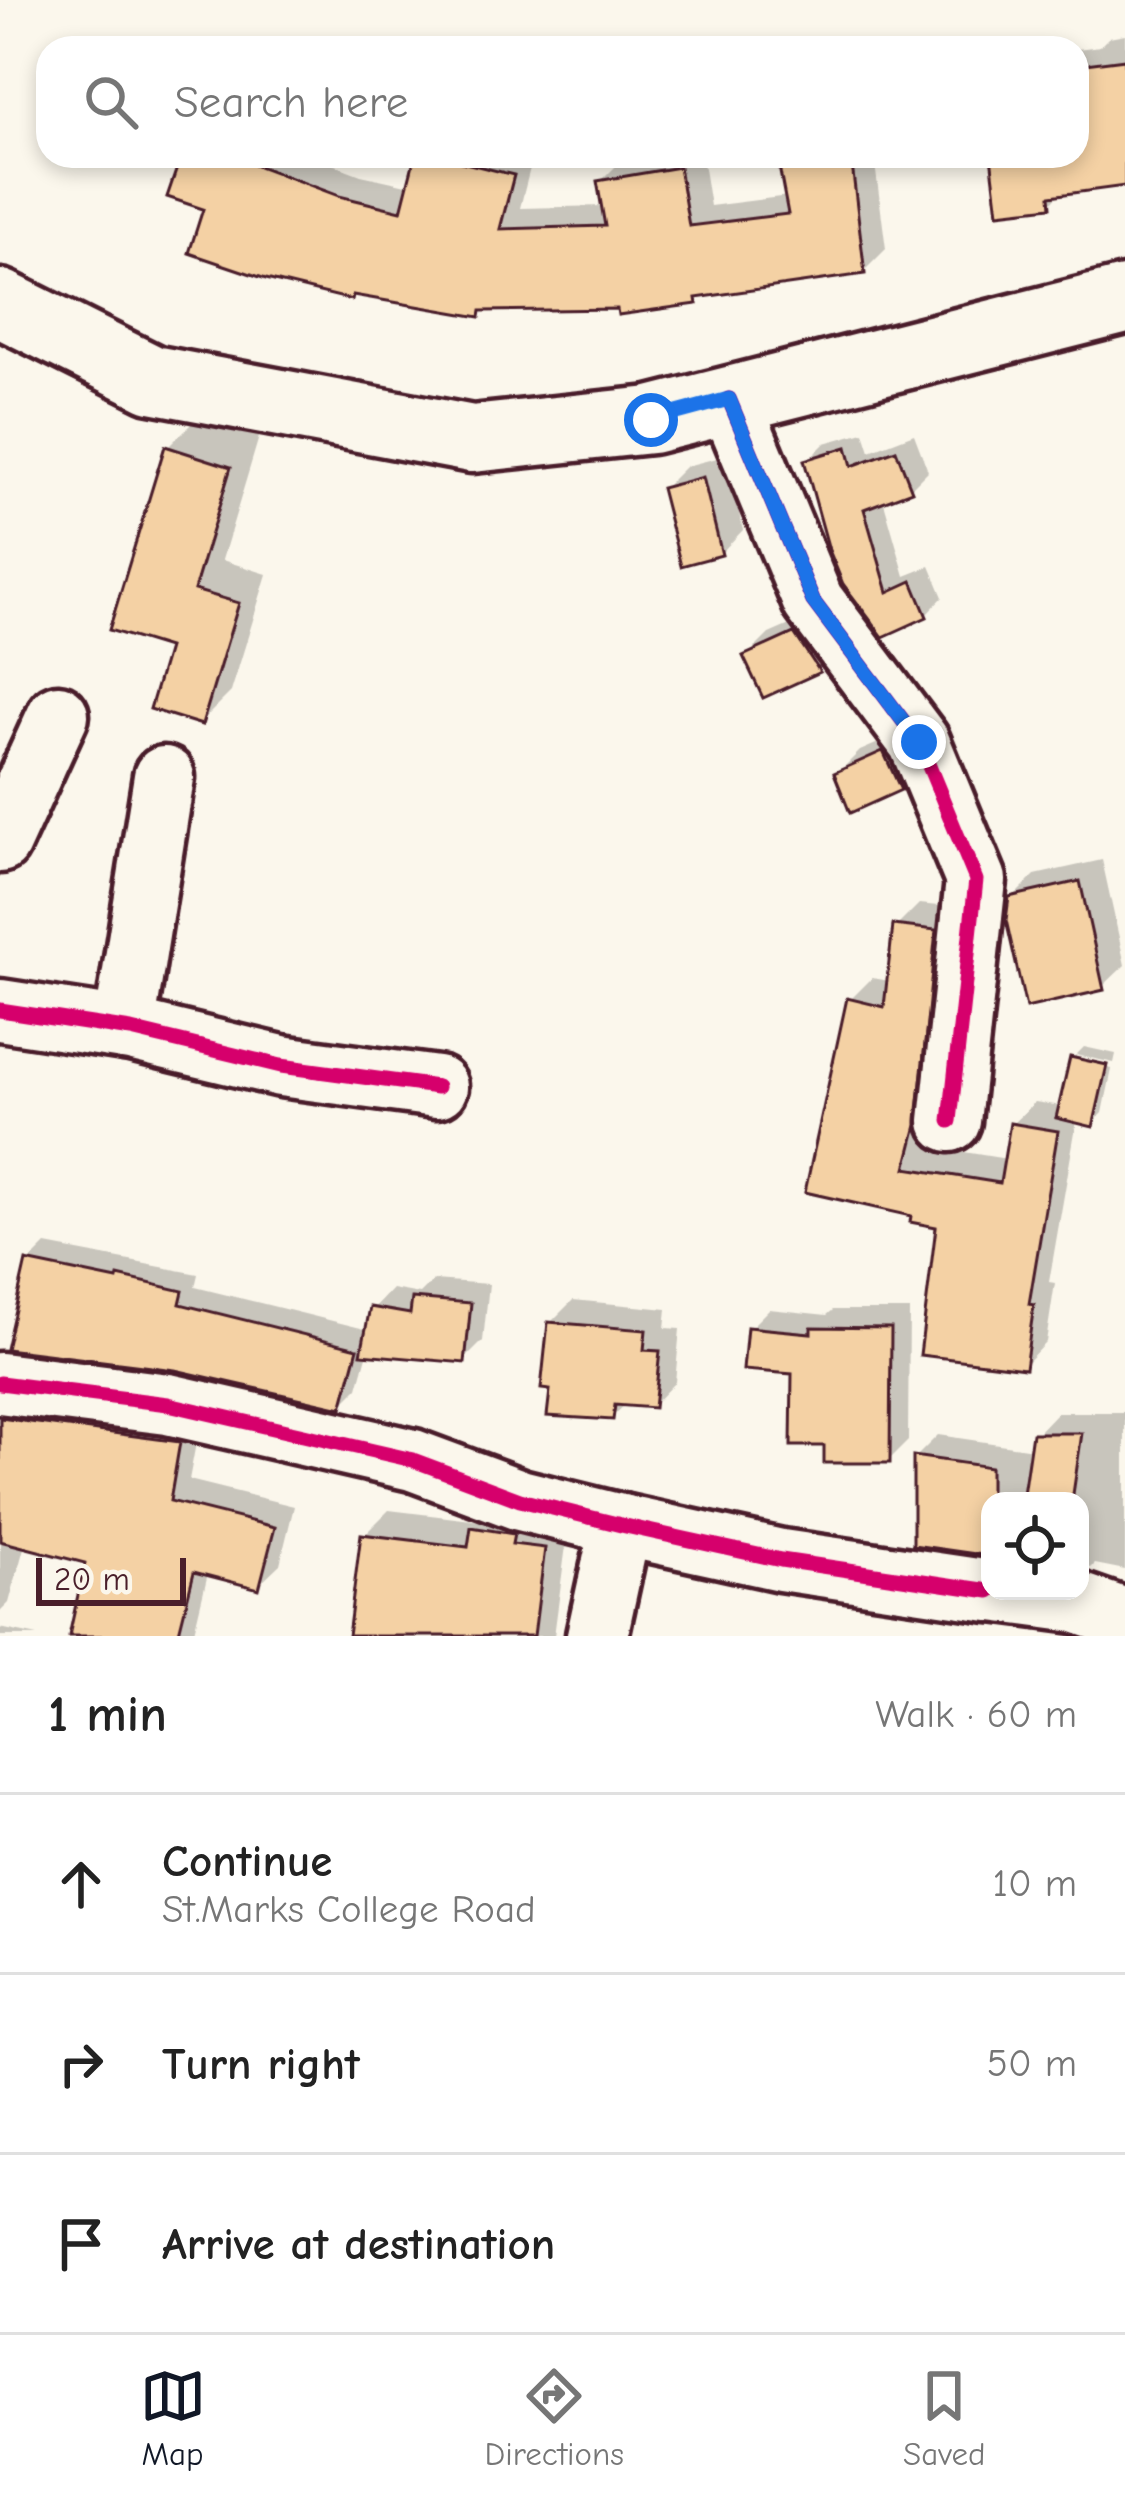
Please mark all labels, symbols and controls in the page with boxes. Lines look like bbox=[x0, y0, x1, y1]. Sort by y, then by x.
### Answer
search box bbox=[36, 36, 1089, 168]
icon: search bbox=[78, 69, 144, 135]
text: Search here bbox=[174, 76, 408, 128]
route start bbox=[624, 393, 678, 447]
route end bbox=[892, 715, 946, 769]
map controls bbox=[981, 1492, 1089, 1600]
button: locate bbox=[981, 1492, 1089, 1600]
scale bar bbox=[36, 1552, 186, 1605]
text: 20 m bbox=[54, 1560, 130, 1598]
text: 1 min bbox=[48, 1685, 167, 1744]
text: Walk · 60 m bbox=[875, 1692, 1077, 1737]
text: Continue bbox=[162, 1835, 332, 1887]
icon: ahead bbox=[48, 1851, 114, 1917]
text: 10 m bbox=[993, 1861, 1077, 1906]
text: St.Marks College Road bbox=[162, 1887, 536, 1932]
icon: right bbox=[48, 2031, 114, 2097]
text: Turn right bbox=[162, 2038, 360, 2090]
text: 50 m bbox=[987, 2041, 1077, 2086]
icon: arrive bbox=[48, 2211, 114, 2277]
text: Arrive at destination bbox=[162, 2218, 555, 2270]
tab: Map bbox=[140, 2363, 206, 2473]
tab: Directions bbox=[485, 2363, 624, 2473]
tab: Saved bbox=[903, 2363, 985, 2473]

